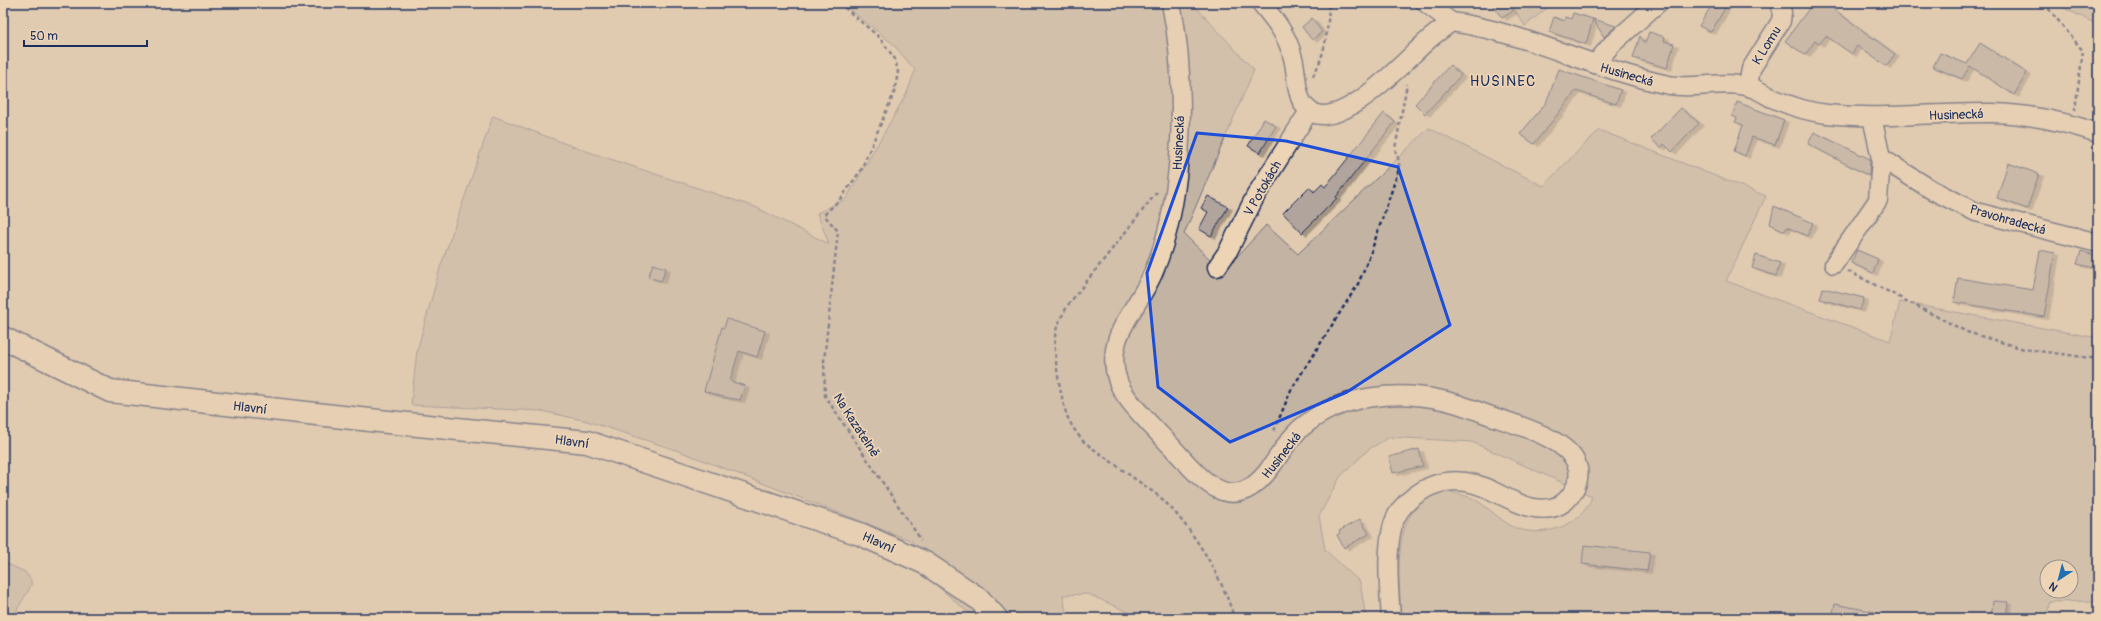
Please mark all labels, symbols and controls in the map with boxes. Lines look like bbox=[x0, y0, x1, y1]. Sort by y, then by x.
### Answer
scale bar bbox=[24, 22, 147, 48]
street label: K Lomu bbox=[1749, 23, 1785, 68]
text: 50 m bbox=[30, 29, 58, 44]
street label: Husinecká bbox=[1598, 60, 1655, 90]
district label: HUSINEC bbox=[1470, 72, 1536, 91]
street label: Husinecká bbox=[1928, 106, 1984, 124]
street label: Husinecká bbox=[1170, 115, 1188, 171]
street label: V Potokách bbox=[1241, 158, 1285, 219]
street label: Pravohradecká bbox=[1968, 201, 2048, 238]
street label: Na Kazatelně bbox=[830, 391, 883, 461]
street label: Hlavní bbox=[232, 398, 268, 418]
street label: Husinecká bbox=[1259, 429, 1305, 482]
street label: Hlavní bbox=[554, 432, 590, 452]
street label: Hlavní bbox=[860, 529, 898, 557]
north arrow bbox=[2039, 559, 2079, 599]
text: N bbox=[2046, 579, 2060, 594]

